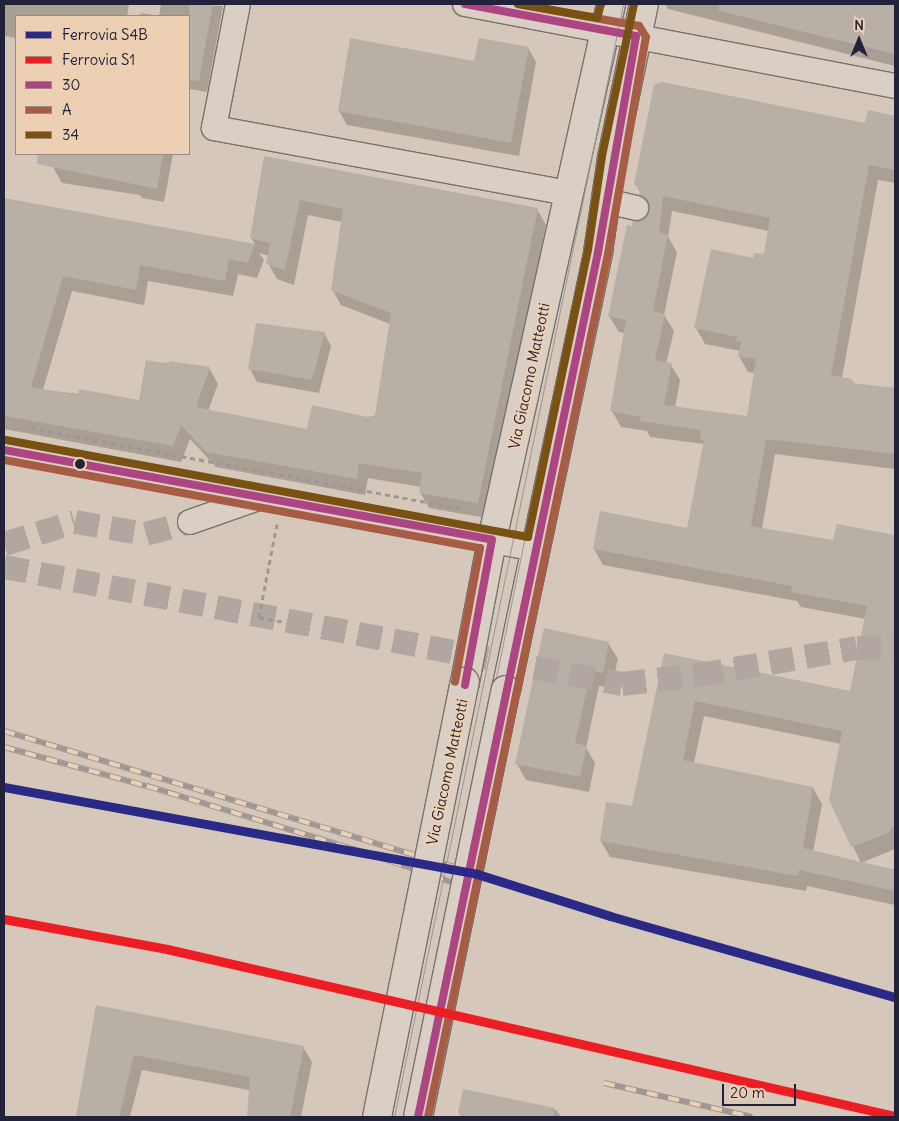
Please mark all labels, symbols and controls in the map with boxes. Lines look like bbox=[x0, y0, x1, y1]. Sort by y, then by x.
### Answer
legend bbox=[15, 15, 190, 155]
north arrow bbox=[834, 15, 884, 65]
text: N bbox=[854, 16, 864, 34]
text: Ferrovia S4B bbox=[62, 25, 148, 44]
text: Ferrovia S1 bbox=[62, 50, 135, 69]
text: 30 bbox=[62, 75, 80, 94]
text: A bbox=[62, 100, 72, 119]
text: 34 bbox=[62, 125, 79, 144]
street label: Via Giacomo Matteotti bbox=[505, 301, 553, 451]
unlabelled marker bbox=[75, 459, 85, 469]
street label: Via Giacomo Matteotti bbox=[423, 697, 471, 847]
scale bar bbox=[724, 1074, 798, 1106]
text: 20 m bbox=[730, 1083, 765, 1102]

